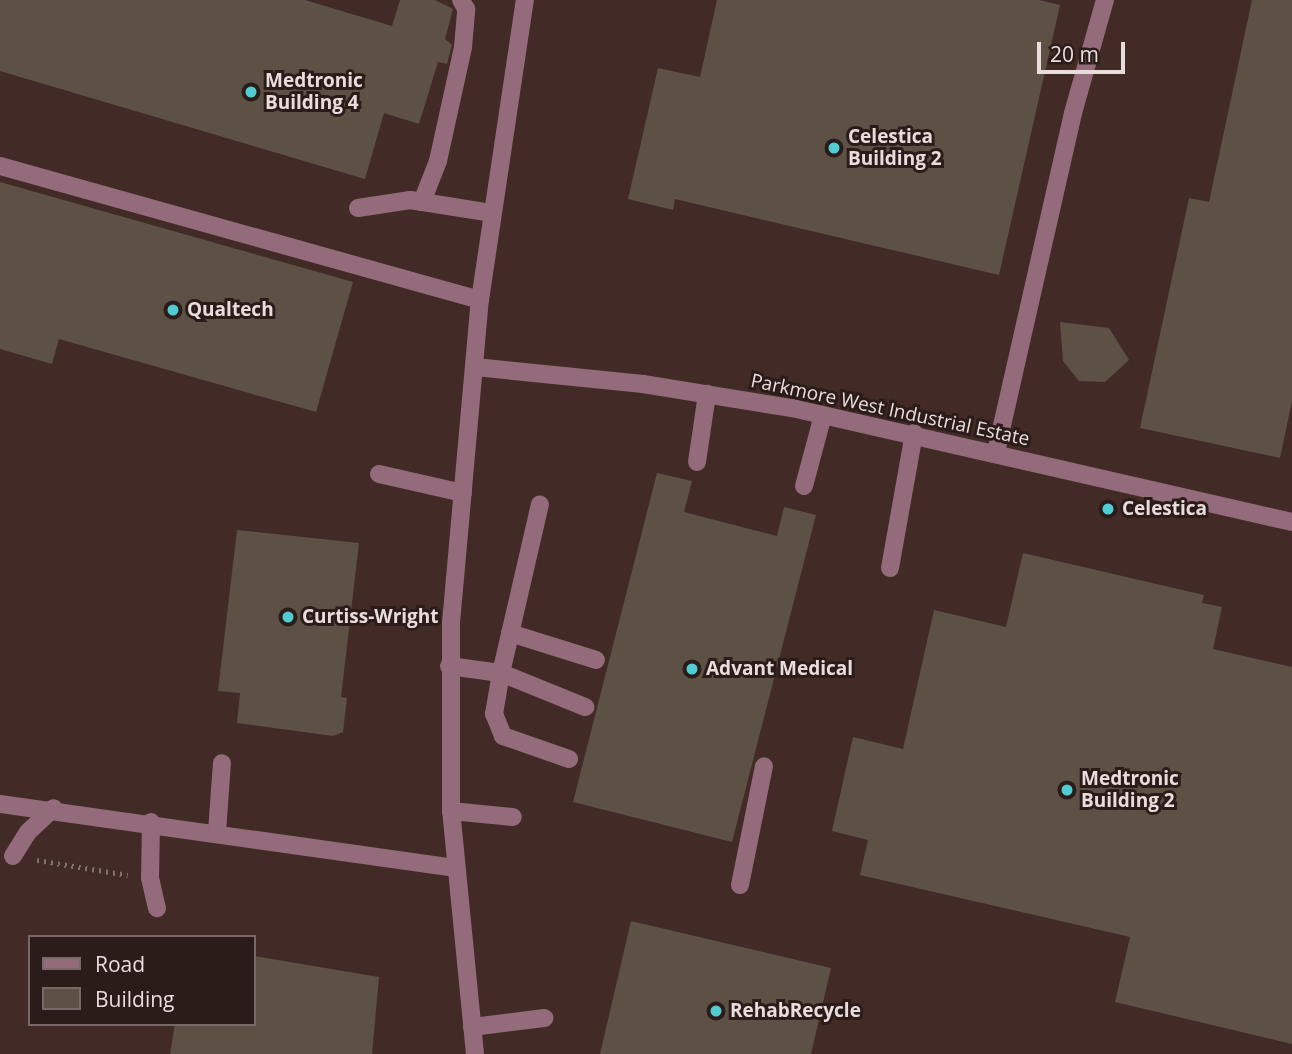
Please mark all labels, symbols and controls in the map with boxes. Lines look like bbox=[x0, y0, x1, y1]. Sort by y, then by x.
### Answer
scale bar bbox=[1040, 28, 1128, 72]
text: 20 m bbox=[1050, 40, 1099, 68]
place label: Medtronic Building 4 bbox=[265, 70, 363, 114]
marker: Medtronic Building 4 bbox=[243, 84, 259, 100]
place label: Celestica Building 2 bbox=[848, 126, 942, 170]
marker: Celestica Building 2 bbox=[826, 140, 842, 156]
place label: Qualtech bbox=[187, 299, 274, 321]
marker: Qualtech bbox=[165, 302, 181, 318]
street label: Parkmore West Industrial Estate bbox=[749, 369, 1031, 451]
place label: Celestica bbox=[1122, 498, 1207, 520]
marker: Celestica bbox=[1100, 501, 1116, 517]
place label: Curtiss-Wright bbox=[302, 606, 439, 628]
marker: Curtiss-Wright bbox=[280, 609, 296, 625]
place label: Advant Medical bbox=[706, 658, 853, 680]
marker: Advant Medical bbox=[684, 661, 700, 677]
place label: Medtronic Building 2 bbox=[1081, 768, 1179, 812]
marker: Medtronic Building 2 bbox=[1059, 782, 1075, 798]
legend bbox=[28, 935, 256, 1026]
text: Road bbox=[95, 950, 145, 978]
text: Building bbox=[95, 985, 174, 1013]
place label: RehabRecycle bbox=[730, 1000, 861, 1022]
marker: RehabRecycle bbox=[708, 1003, 724, 1019]

